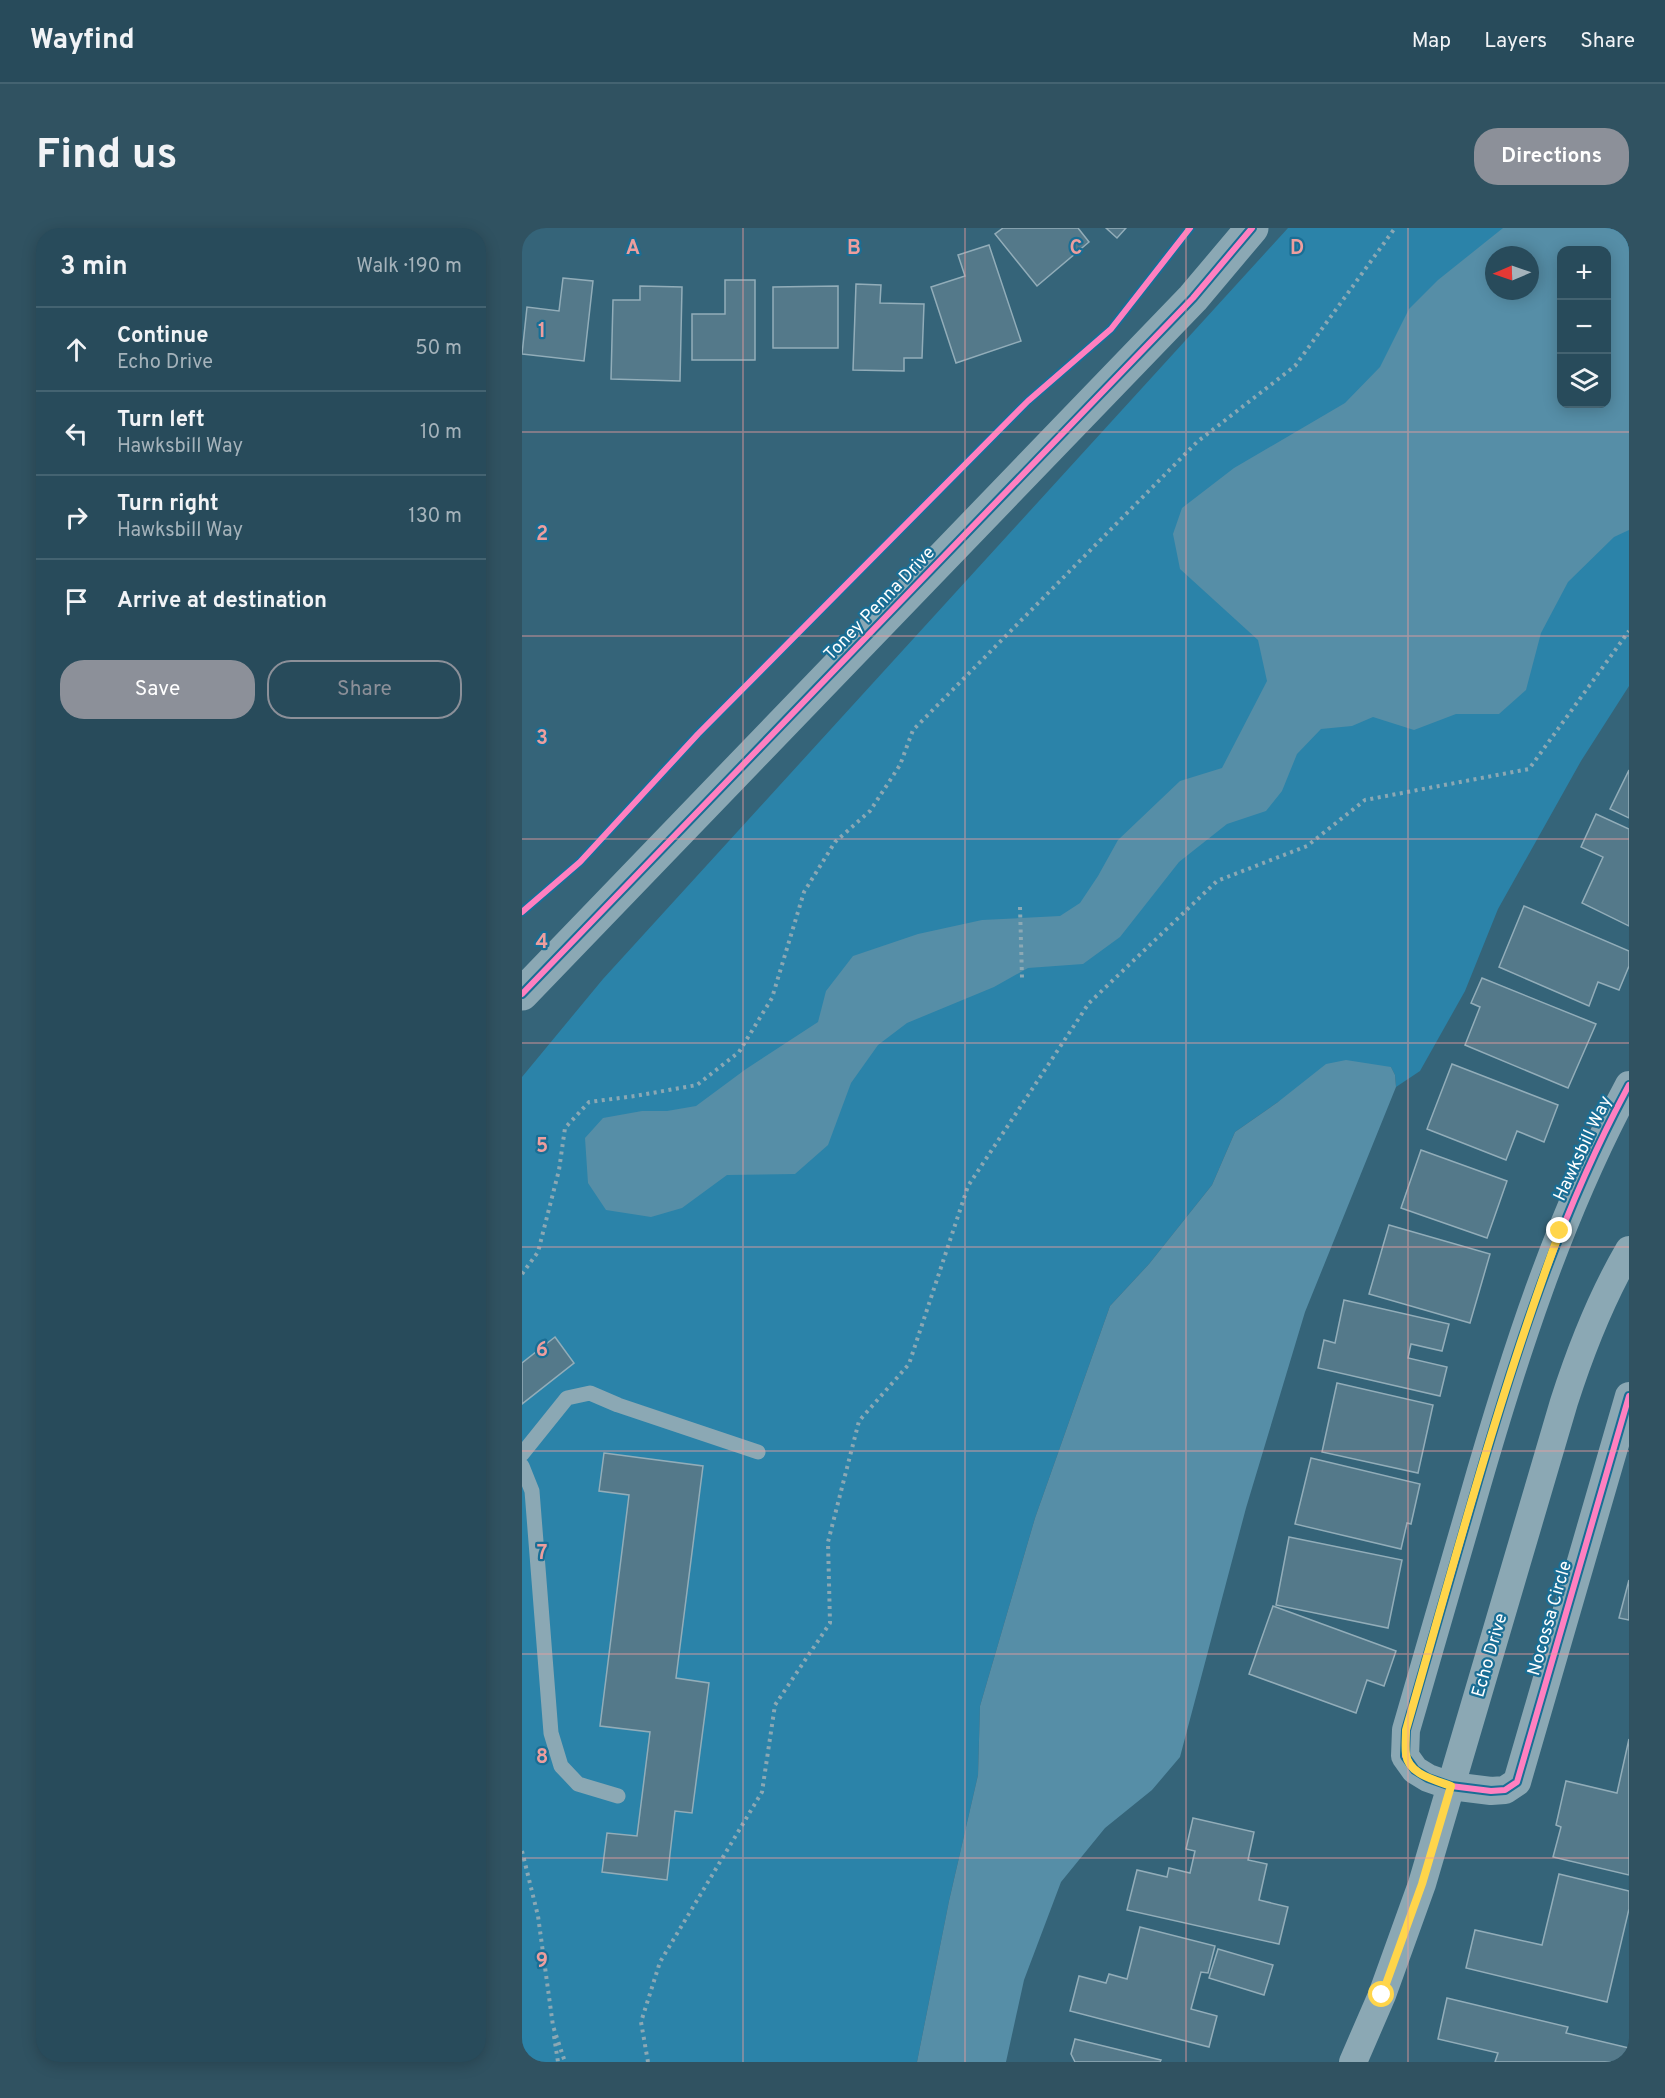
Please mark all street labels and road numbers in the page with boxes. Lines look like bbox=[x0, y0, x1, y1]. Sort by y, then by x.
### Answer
street label: Toney Penna Drive bbox=[820, 542, 941, 666]
street label: Hawksbill Way bbox=[1549, 1092, 1618, 1205]
street label: Nocossa Circle bbox=[1523, 1558, 1578, 1679]
street label: Echo Drive bbox=[1467, 1611, 1513, 1700]

